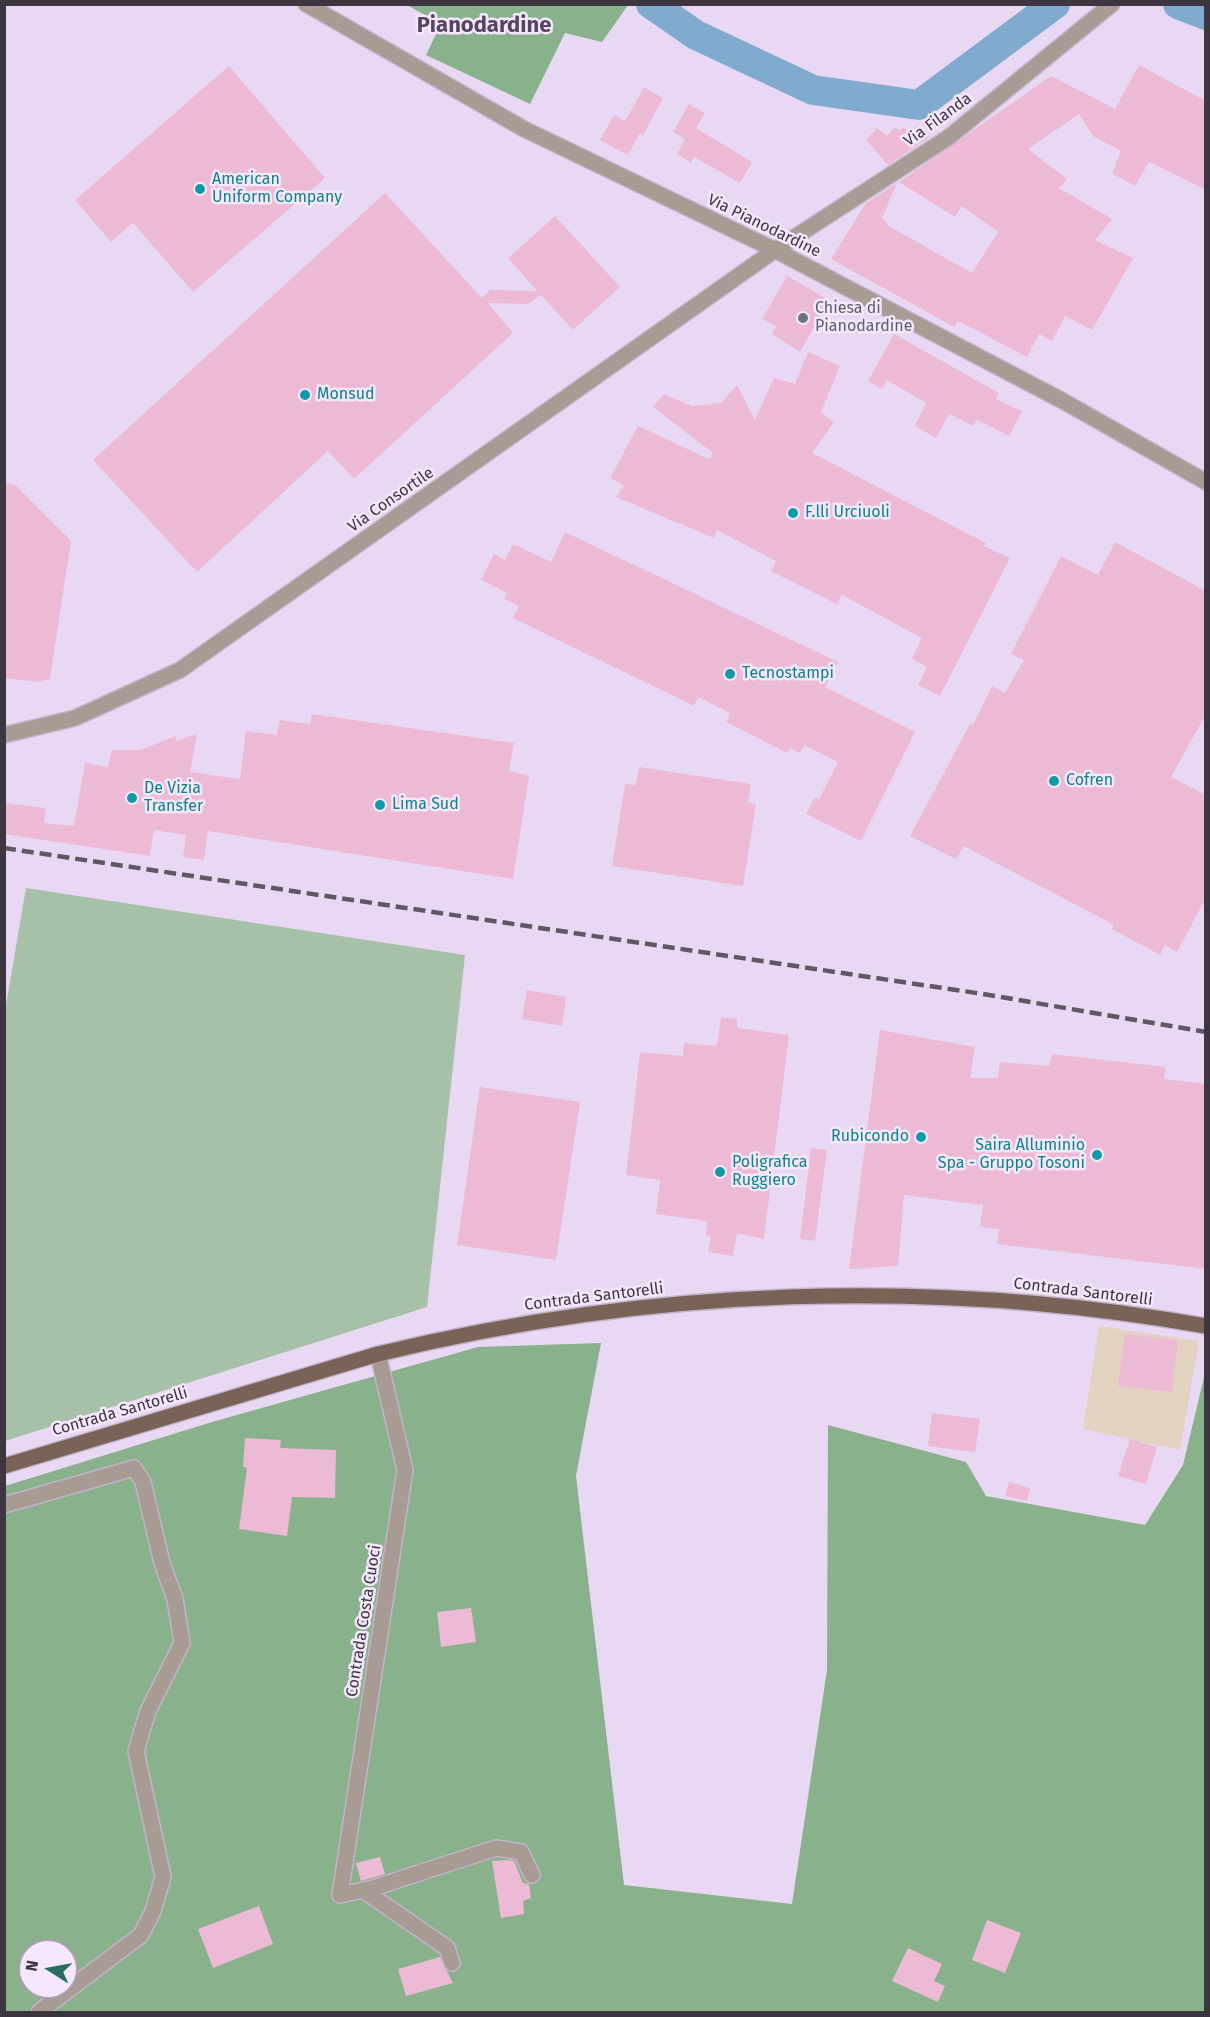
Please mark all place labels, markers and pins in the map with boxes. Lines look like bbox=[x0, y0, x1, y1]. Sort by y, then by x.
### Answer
place label: American Uniform Company bbox=[212, 170, 342, 208]
marker: American Uniform Company bbox=[193, 182, 207, 196]
place label: Chiesa di Pianodardine bbox=[815, 299, 912, 337]
marker: Chiesa di Pianodardine bbox=[796, 311, 810, 325]
place label: Monsud bbox=[317, 385, 375, 405]
marker: Monsud bbox=[298, 388, 312, 402]
place label: F.lli Urciuoli bbox=[805, 503, 890, 523]
marker: F.lli Urciuoli bbox=[786, 506, 800, 520]
place label: Tecnostampi bbox=[742, 664, 834, 684]
marker: Tecnostampi bbox=[723, 667, 737, 681]
place label: Cofren bbox=[1066, 771, 1113, 791]
marker: Cofren bbox=[1047, 774, 1061, 788]
place label: De Vizia Transfer bbox=[144, 779, 203, 817]
marker: De Vizia Transfer bbox=[125, 791, 139, 805]
place label: Lima Sud bbox=[392, 795, 459, 815]
marker: Lima Sud bbox=[373, 798, 387, 812]
place label: Rubicondo bbox=[831, 1127, 909, 1147]
marker: Rubicondo bbox=[914, 1130, 928, 1144]
place label: Saira Alluminio Spa - Gruppo Tosoni bbox=[938, 1136, 1085, 1174]
marker: Saira Alluminio Spa - Gruppo Tosoni bbox=[1090, 1148, 1104, 1162]
place label: Poligrafica Ruggiero bbox=[732, 1153, 807, 1191]
marker: Poligrafica Ruggiero bbox=[713, 1165, 727, 1179]

